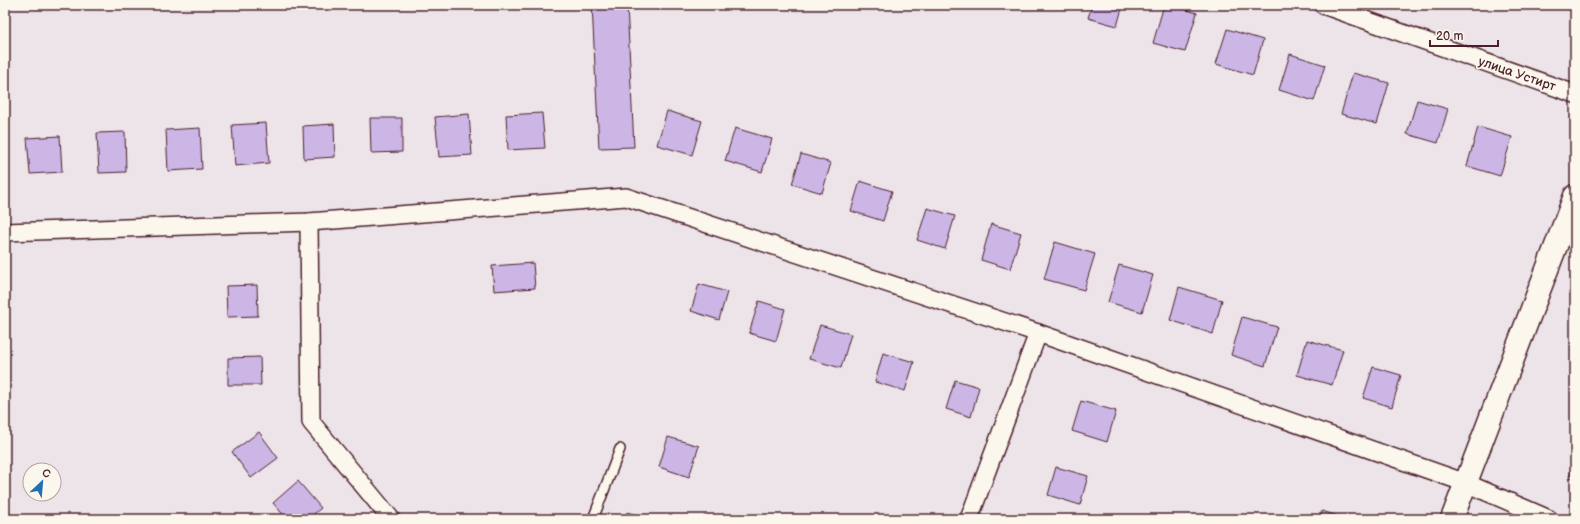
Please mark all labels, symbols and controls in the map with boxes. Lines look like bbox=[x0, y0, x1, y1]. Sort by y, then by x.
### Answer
scale bar bbox=[1430, 22, 1498, 48]
text: 20 m bbox=[1436, 29, 1463, 44]
street label: улица Устирт bbox=[1476, 53, 1558, 95]
north arrow bbox=[22, 462, 62, 502]
text: С bbox=[40, 466, 53, 481]

